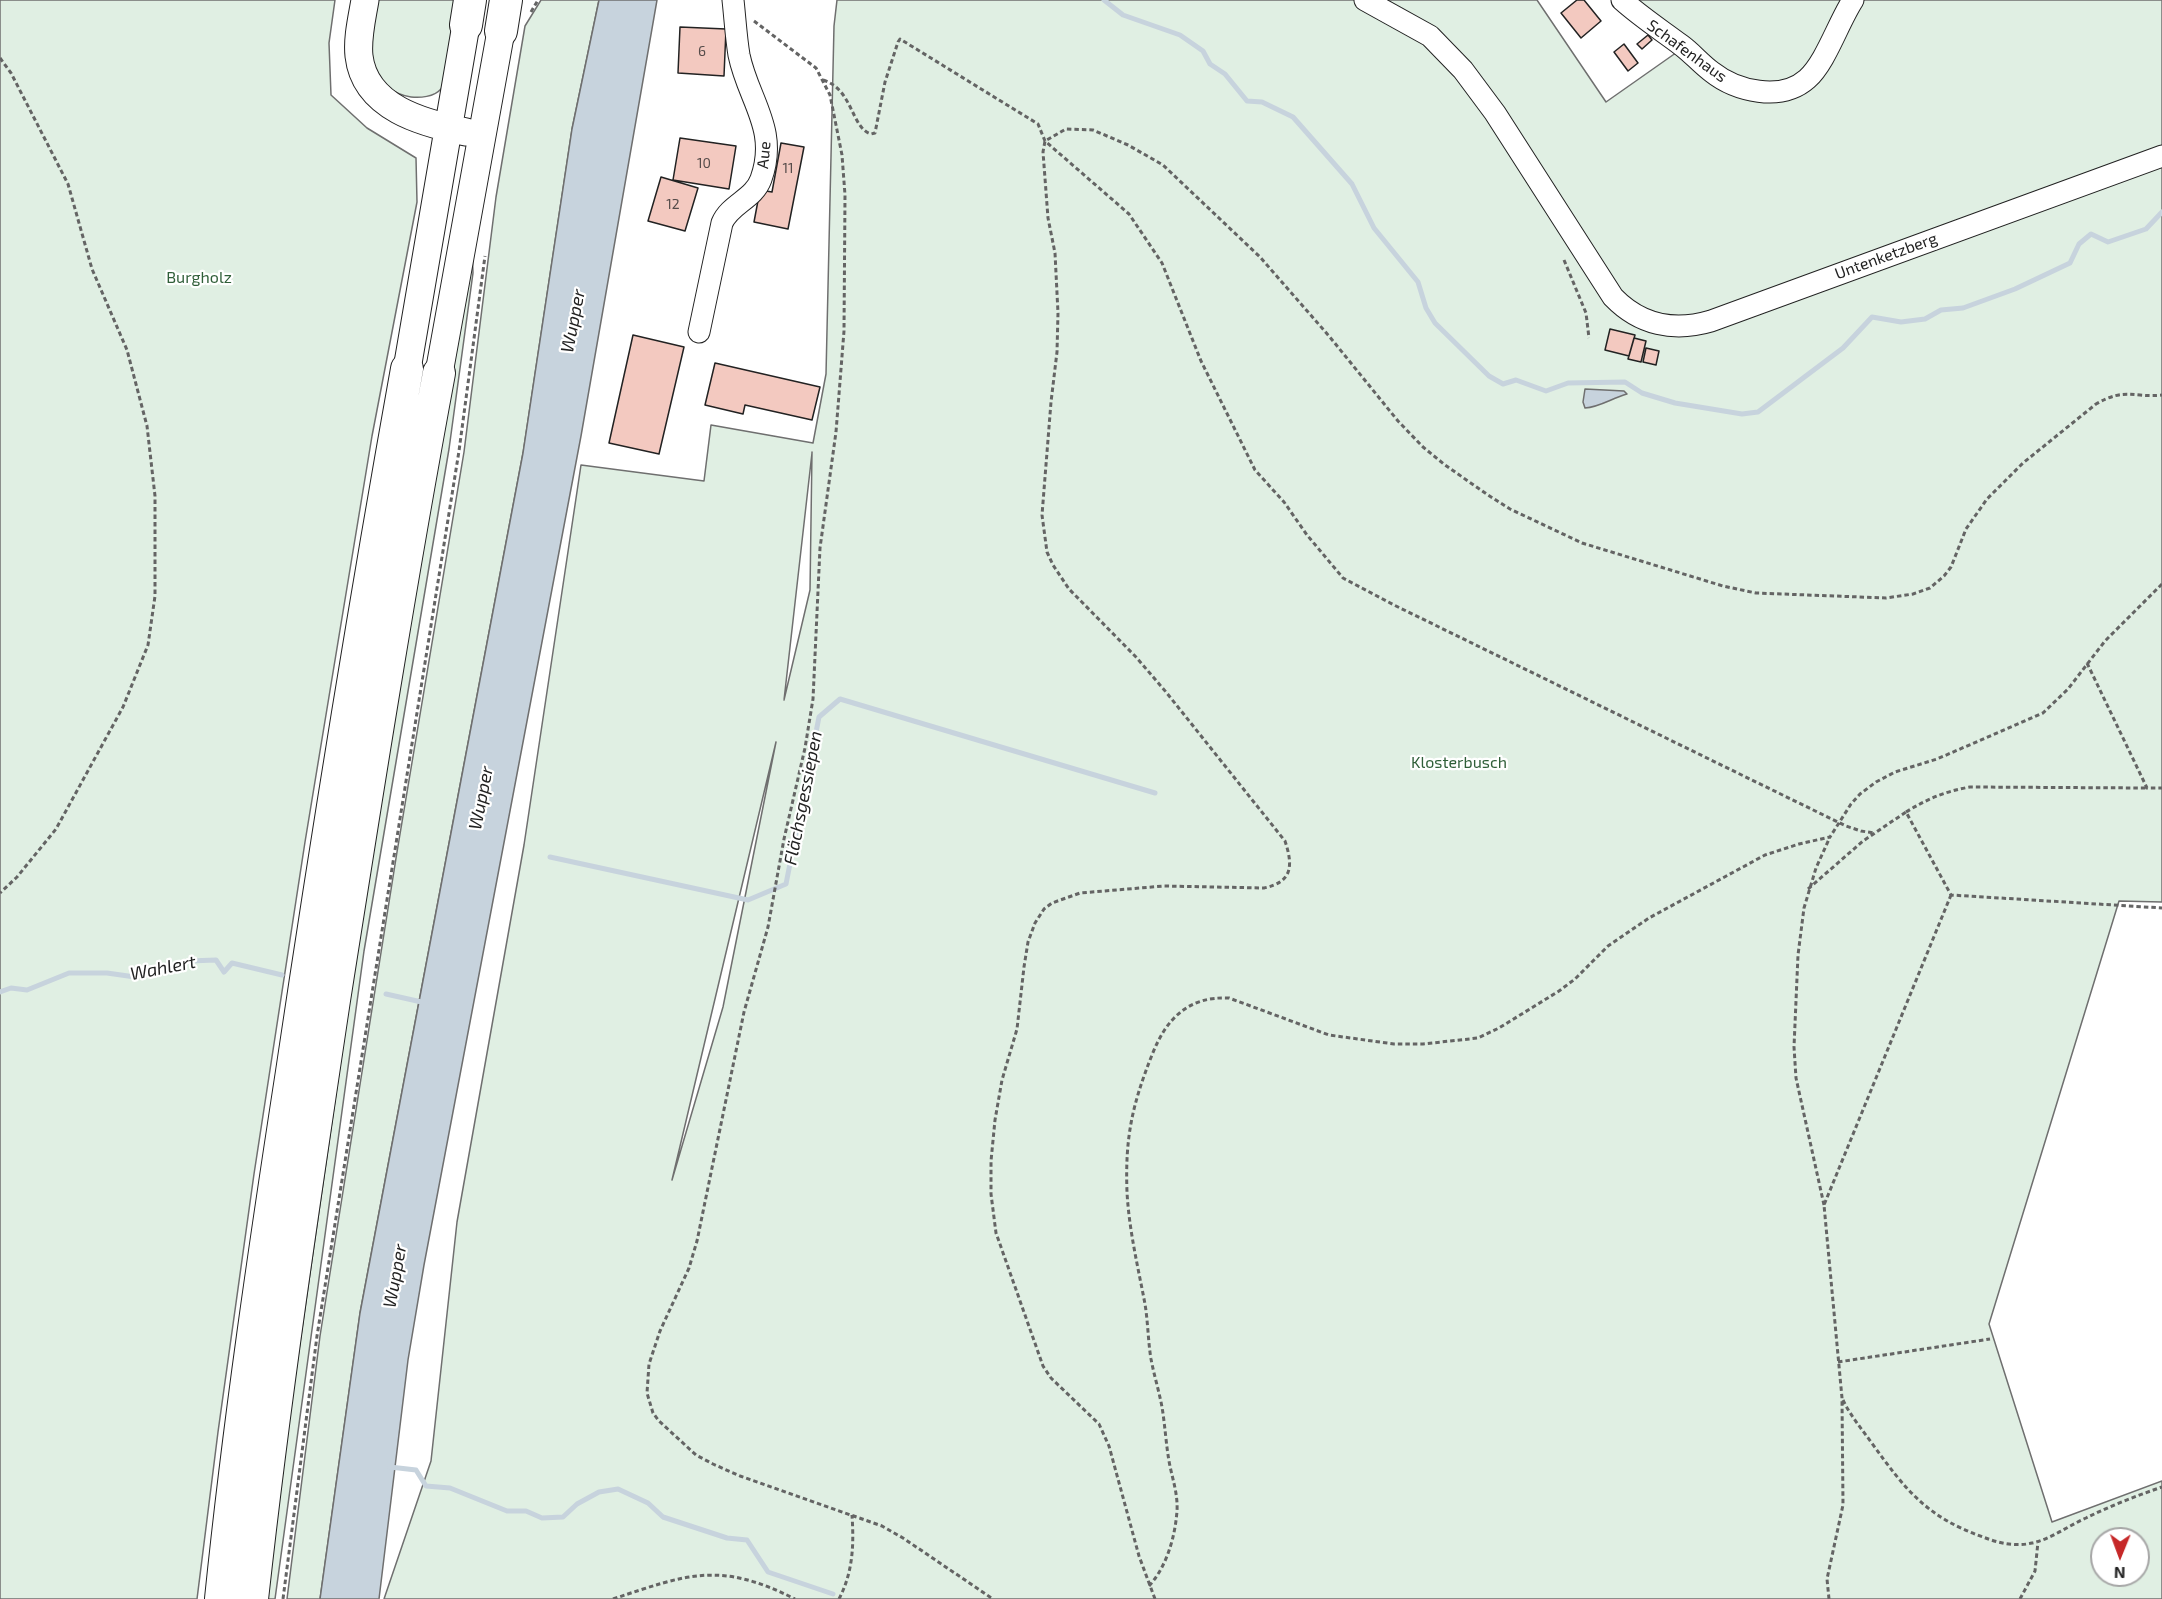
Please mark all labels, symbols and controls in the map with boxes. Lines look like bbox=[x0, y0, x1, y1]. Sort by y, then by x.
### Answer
street label: Schafenhaus bbox=[1643, 16, 1731, 86]
house number: 6 bbox=[698, 43, 706, 59]
street label: Aue bbox=[753, 140, 775, 170]
house number: 10 bbox=[697, 155, 711, 171]
house number: 11 bbox=[782, 160, 794, 176]
house number: 12 bbox=[666, 196, 680, 212]
street label: Untenketzberg bbox=[1832, 229, 1940, 283]
park label: Burgholz bbox=[166, 268, 232, 288]
water label: Wupper bbox=[556, 287, 590, 355]
water label: Flächsgessiepen bbox=[779, 729, 827, 867]
park label: Klosterbusch bbox=[1411, 753, 1507, 773]
water label: Wupper bbox=[464, 764, 498, 832]
water label: Wahlert bbox=[128, 951, 198, 985]
water label: Wupper bbox=[379, 1242, 411, 1310]
north arrow bbox=[2090, 1527, 2150, 1587]
text: N bbox=[2114, 1564, 2126, 1583]

